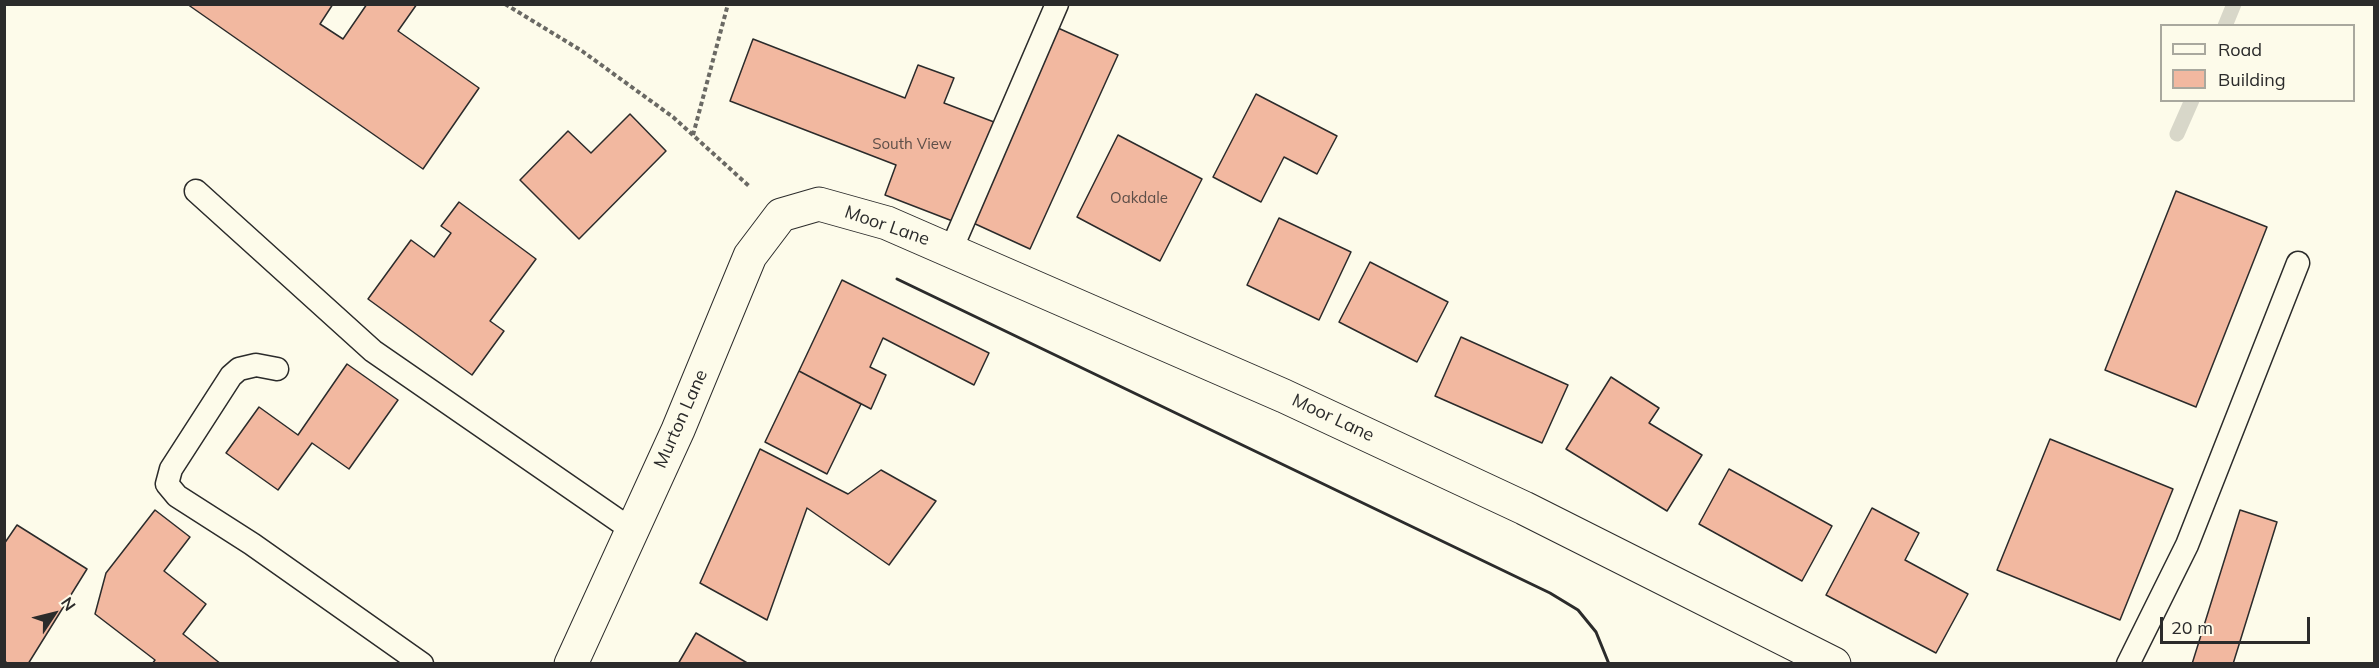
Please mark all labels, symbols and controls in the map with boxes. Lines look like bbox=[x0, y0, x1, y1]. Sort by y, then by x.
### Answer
legend bbox=[2160, 24, 2355, 102]
text: Road bbox=[2218, 38, 2262, 61]
text: Building bbox=[2218, 68, 2286, 91]
house number: South View bbox=[872, 135, 952, 153]
house number: Oakdale bbox=[1110, 189, 1168, 207]
street label: Moor Lane bbox=[842, 201, 932, 251]
street label: Murton Lane bbox=[650, 366, 712, 472]
street label: Moor Lane bbox=[1288, 390, 1378, 446]
north arrow bbox=[24, 584, 84, 644]
text: N bbox=[57, 593, 80, 614]
scale bar bbox=[2163, 605, 2313, 643]
text: 20 m bbox=[2171, 616, 2213, 639]

